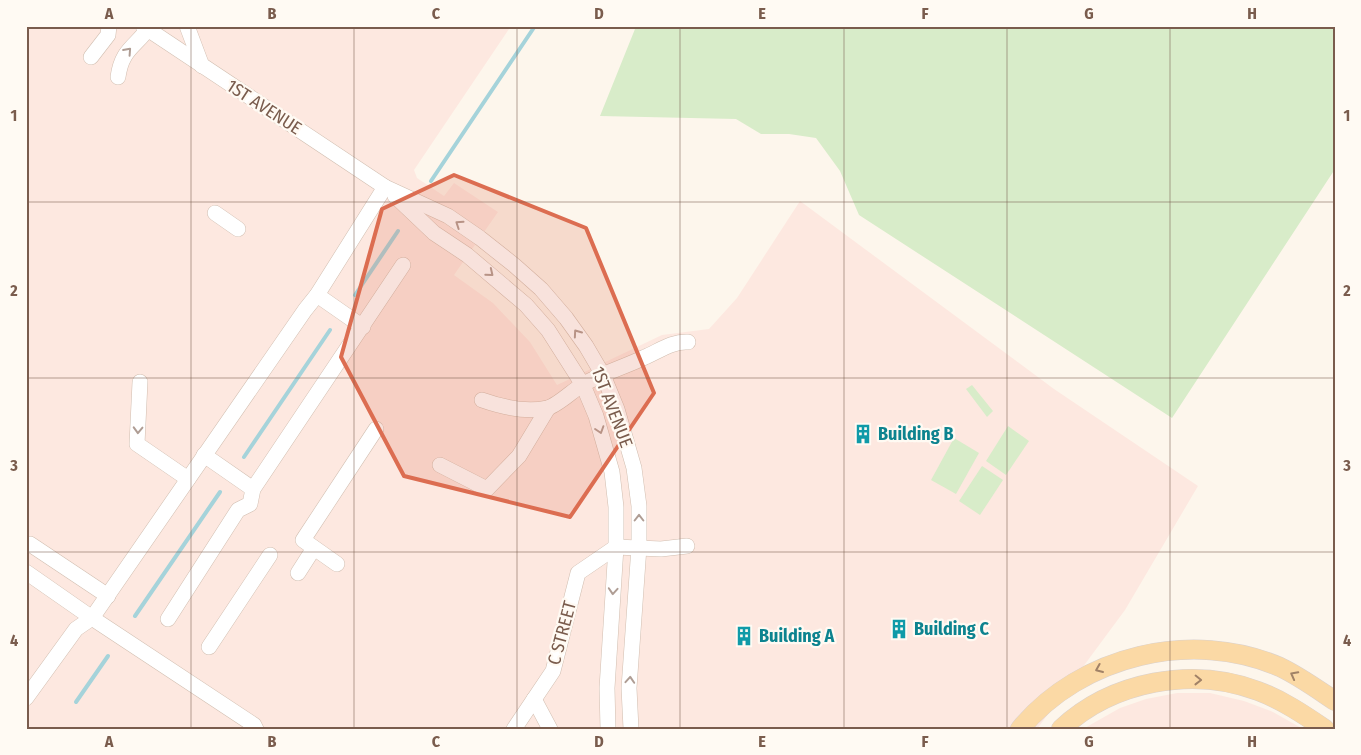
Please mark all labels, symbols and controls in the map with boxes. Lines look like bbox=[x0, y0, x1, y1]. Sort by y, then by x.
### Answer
text: A bbox=[104, 4, 114, 23]
text: B bbox=[268, 4, 277, 23]
text: C bbox=[432, 4, 441, 23]
text: D bbox=[594, 4, 604, 23]
text: E bbox=[758, 4, 766, 23]
text: F bbox=[921, 4, 929, 23]
text: G bbox=[1084, 4, 1094, 23]
text: H bbox=[1247, 4, 1257, 23]
one-way arrow bbox=[123, 47, 132, 56]
street label: 1ST AVENUE bbox=[222, 75, 306, 139]
text: 1 bbox=[11, 106, 17, 125]
text: 1 bbox=[1344, 106, 1350, 125]
one-way arrow bbox=[455, 221, 465, 230]
one-way arrow bbox=[484, 268, 493, 276]
text: 2 bbox=[9, 281, 18, 300]
text: 2 bbox=[1342, 281, 1351, 300]
one-way arrow bbox=[574, 330, 583, 339]
street label: 1ST AVENUE bbox=[587, 363, 637, 451]
building icon: Building B bbox=[852, 423, 874, 445]
place label: Building B bbox=[878, 423, 954, 445]
one-way arrow bbox=[594, 425, 604, 434]
one-way arrow bbox=[132, 427, 143, 435]
text: 3 bbox=[9, 456, 18, 475]
text: 3 bbox=[1342, 456, 1351, 475]
one-way arrow bbox=[634, 514, 644, 522]
one-way arrow bbox=[608, 587, 619, 595]
street label: C STREET bbox=[543, 598, 581, 667]
building icon: Building C bbox=[888, 618, 910, 640]
place label: Building C bbox=[914, 618, 989, 640]
building icon: Building A bbox=[733, 625, 755, 647]
place label: Building A bbox=[759, 625, 834, 647]
text: 4 bbox=[10, 631, 18, 650]
text: 4 bbox=[1343, 631, 1351, 650]
one-way arrow bbox=[1095, 664, 1103, 674]
one-way arrow bbox=[1290, 671, 1299, 681]
one-way arrow bbox=[1194, 674, 1202, 685]
one-way arrow bbox=[624, 676, 635, 684]
text: A bbox=[104, 732, 114, 751]
text: B bbox=[268, 732, 277, 751]
text: C bbox=[432, 732, 441, 751]
text: D bbox=[594, 732, 604, 751]
text: E bbox=[758, 732, 766, 751]
text: F bbox=[921, 732, 929, 751]
text: G bbox=[1084, 732, 1094, 751]
text: H bbox=[1247, 732, 1257, 751]

